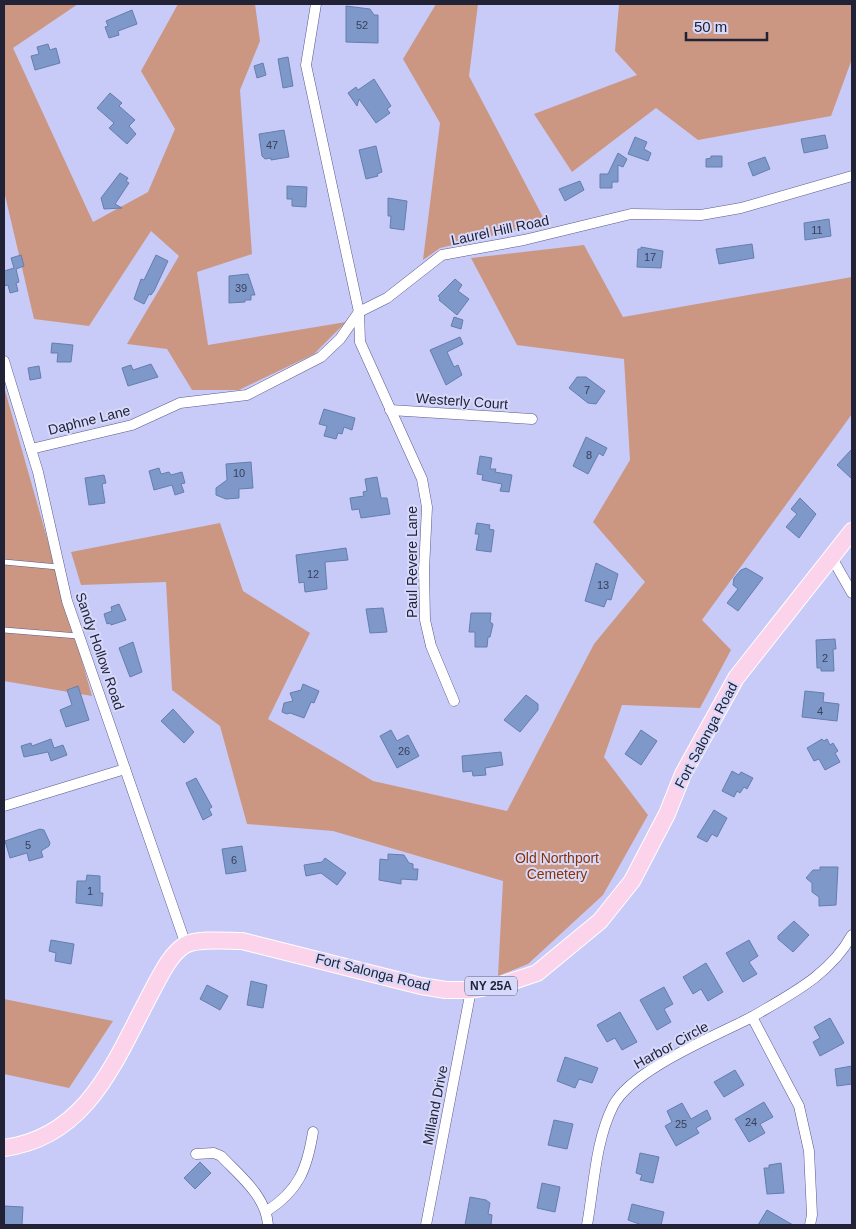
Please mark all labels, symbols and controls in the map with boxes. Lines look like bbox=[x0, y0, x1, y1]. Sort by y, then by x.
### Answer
scale bar bbox=[686, 10, 767, 42]
text: 50 m bbox=[694, 18, 727, 35]
house number: 52 bbox=[356, 19, 368, 31]
house number: 47 bbox=[266, 139, 278, 151]
street label: Laurel Hill Road bbox=[450, 212, 550, 248]
house number: 11 bbox=[811, 224, 823, 236]
house number: 17 bbox=[644, 251, 656, 263]
house number: 39 bbox=[235, 282, 247, 294]
house number: 7 bbox=[584, 384, 590, 396]
street label: Westerly Court bbox=[415, 390, 509, 412]
street label: Daphne Lane bbox=[46, 402, 132, 438]
house number: 8 bbox=[586, 449, 592, 461]
house number: 10 bbox=[233, 467, 245, 479]
street label: Paul Revere Lane bbox=[404, 506, 420, 618]
house number: 12 bbox=[307, 568, 319, 580]
house number: 13 bbox=[597, 579, 609, 591]
street label: Sandy Hollow Road bbox=[72, 590, 128, 712]
house number: 2 bbox=[822, 652, 828, 664]
street label: Fort Salonga Road bbox=[671, 679, 741, 791]
house number: 4 bbox=[817, 705, 823, 717]
house number: 26 bbox=[398, 745, 410, 757]
house number: 5 bbox=[25, 839, 31, 851]
park label: Old Northport Cemetery bbox=[515, 850, 599, 882]
house number: 6 bbox=[231, 854, 237, 866]
house number: 1 bbox=[87, 885, 93, 897]
street label: Fort Salonga Road bbox=[314, 950, 432, 994]
road number: NY 25A bbox=[465, 976, 517, 996]
street label: Harbor Circle bbox=[631, 1018, 711, 1072]
street label: Milland Drive bbox=[419, 1064, 451, 1146]
house number: 24 bbox=[745, 1116, 757, 1128]
house number: 25 bbox=[675, 1118, 687, 1130]

